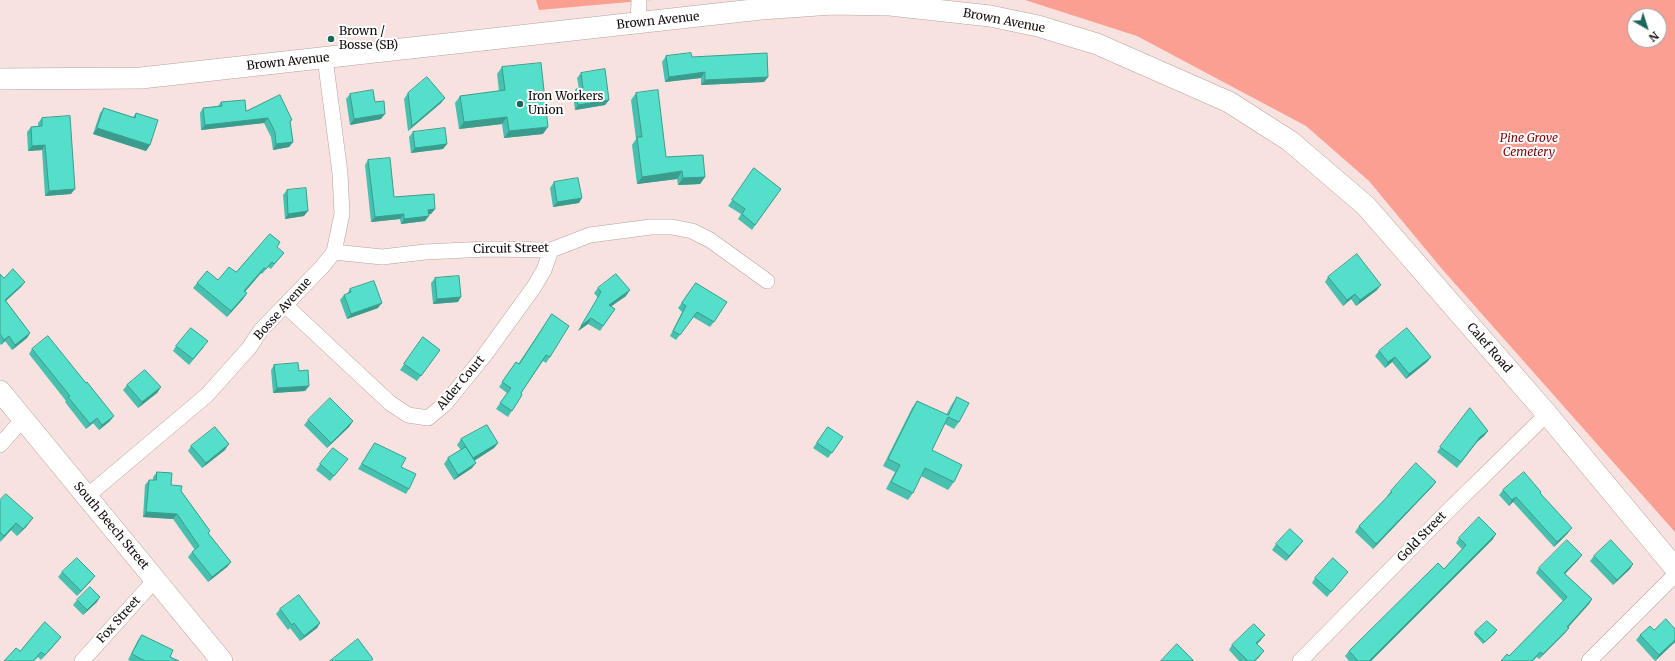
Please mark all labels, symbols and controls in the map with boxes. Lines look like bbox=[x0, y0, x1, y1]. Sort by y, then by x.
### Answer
street label: Brown Avenue bbox=[962, 6, 1046, 36]
north arrow bbox=[1627, 8, 1667, 48]
street label: Brown Avenue bbox=[616, 9, 700, 33]
place label: Brown / Bosse (SB) bbox=[339, 25, 398, 53]
text: N bbox=[1646, 28, 1662, 45]
marker: Brown / Bosse (SB) bbox=[326, 34, 336, 44]
street label: Brown Avenue bbox=[246, 50, 330, 74]
place label: Iron Workers Union bbox=[528, 90, 603, 118]
marker: Iron Workers Union bbox=[515, 99, 525, 109]
park label: Pine Grove Cemetery bbox=[1500, 132, 1558, 160]
street label: Circuit Street bbox=[473, 241, 549, 257]
street label: Bosse Avenue bbox=[251, 275, 315, 343]
street label: Calef Road bbox=[1464, 320, 1514, 376]
street label: Alder Court bbox=[434, 353, 488, 413]
street label: South Beech Street bbox=[70, 479, 152, 573]
street label: Gold Street bbox=[1395, 509, 1449, 565]
street label: Fox Street bbox=[94, 594, 144, 646]

